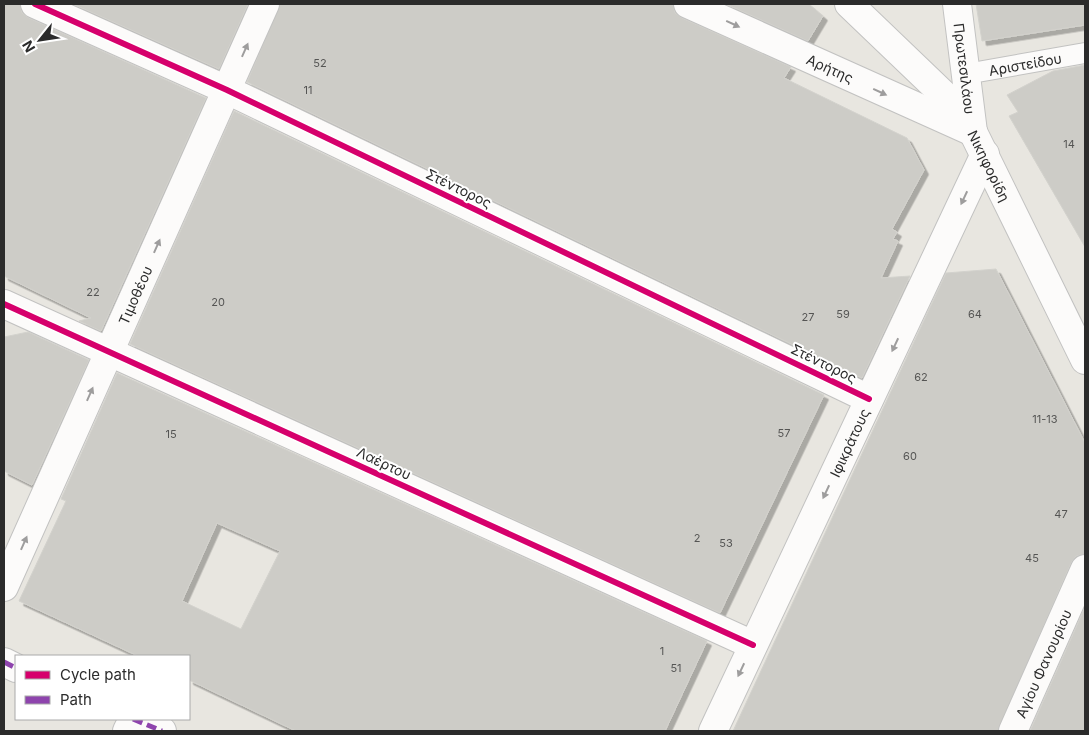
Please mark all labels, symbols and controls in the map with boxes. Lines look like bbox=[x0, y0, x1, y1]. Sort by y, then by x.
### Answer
north arrow bbox=[15, 15, 65, 65]
one-way arrow bbox=[726, 20, 740, 28]
street label: Πρωτεσιλάου bbox=[951, 22, 979, 115]
text: N bbox=[18, 38, 38, 56]
one-way arrow bbox=[241, 43, 249, 57]
street label: Αριστείδου bbox=[987, 49, 1063, 78]
street label: Αρήτης bbox=[804, 50, 856, 86]
house number: 52 bbox=[313, 56, 327, 70]
house number: 11 bbox=[304, 83, 312, 97]
one-way arrow bbox=[873, 88, 887, 96]
street label: Νικηφορίδη bbox=[965, 127, 1014, 204]
house number: 14 bbox=[1063, 137, 1075, 151]
street label: Στέντορος bbox=[423, 165, 495, 211]
one-way arrow bbox=[960, 191, 968, 205]
one-way arrow bbox=[153, 239, 161, 253]
street label: Τιμοθέου bbox=[114, 263, 155, 327]
house number: 22 bbox=[86, 285, 100, 299]
house number: 20 bbox=[211, 295, 225, 309]
house number: 59 bbox=[836, 307, 850, 321]
house number: 64 bbox=[968, 307, 982, 321]
house number: 27 bbox=[802, 310, 814, 324]
one-way arrow bbox=[891, 338, 899, 352]
street label: Στέντορος bbox=[788, 340, 860, 386]
house number: 62 bbox=[914, 370, 928, 384]
one-way arrow bbox=[87, 387, 95, 401]
street label: Ιφικράτους bbox=[826, 405, 872, 480]
house number: 11-13 bbox=[1032, 412, 1058, 426]
house number: 57 bbox=[778, 426, 790, 440]
house number: 15 bbox=[165, 427, 177, 441]
street label: Λαέρτου bbox=[354, 443, 414, 483]
house number: 60 bbox=[903, 449, 917, 463]
one-way arrow bbox=[821, 485, 829, 499]
house number: 47 bbox=[1054, 507, 1068, 521]
house number: 2 bbox=[694, 531, 700, 545]
one-way arrow bbox=[20, 536, 28, 550]
house number: 53 bbox=[719, 536, 733, 550]
house number: 45 bbox=[1025, 551, 1039, 565]
street label: Αγίου Φανουρίου bbox=[1012, 607, 1075, 720]
house number: 1 bbox=[660, 644, 664, 658]
legend bbox=[15, 655, 190, 720]
house number: 51 bbox=[670, 661, 682, 675]
one-way arrow bbox=[737, 663, 745, 677]
text: Cycle path bbox=[60, 665, 136, 684]
text: Path bbox=[60, 690, 92, 709]

